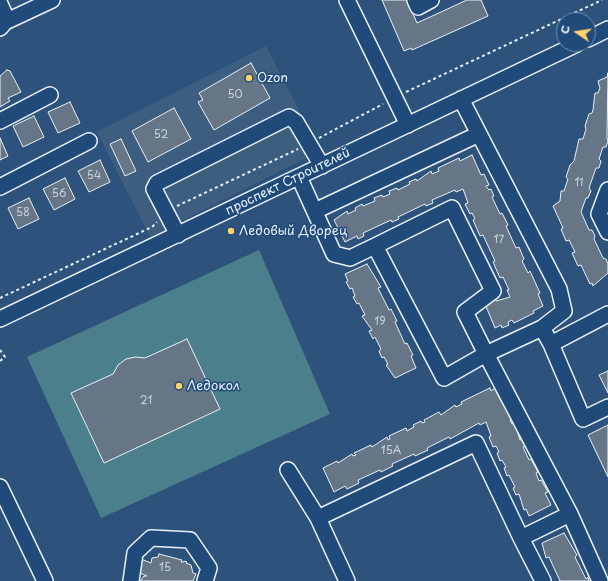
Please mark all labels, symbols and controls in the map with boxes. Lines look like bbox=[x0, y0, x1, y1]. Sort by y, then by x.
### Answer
north arrow bbox=[556, 12, 596, 52]
text: С bbox=[556, 23, 574, 35]
place label: Ozon bbox=[257, 70, 288, 86]
marker: Ozon bbox=[244, 73, 254, 83]
house number: 50 bbox=[227, 88, 243, 102]
house number: 52 bbox=[154, 128, 168, 142]
street label: проспект Строителей bbox=[223, 145, 353, 219]
house number: 54 bbox=[87, 169, 101, 183]
house number: 11 bbox=[574, 176, 584, 190]
house number: 56 bbox=[52, 187, 66, 201]
house number: 58 bbox=[16, 206, 30, 220]
place label: Ледовый Дворец bbox=[239, 223, 347, 239]
marker: Ледовый Дворец bbox=[226, 226, 236, 236]
house number: 17 bbox=[494, 233, 504, 247]
house number: 19 bbox=[374, 315, 386, 329]
place label: Ледокол bbox=[187, 378, 240, 394]
marker: Ледокол bbox=[174, 381, 184, 391]
house number: 21 bbox=[140, 394, 152, 408]
house number: 15А bbox=[381, 444, 401, 458]
house number: 15 bbox=[159, 561, 171, 575]

